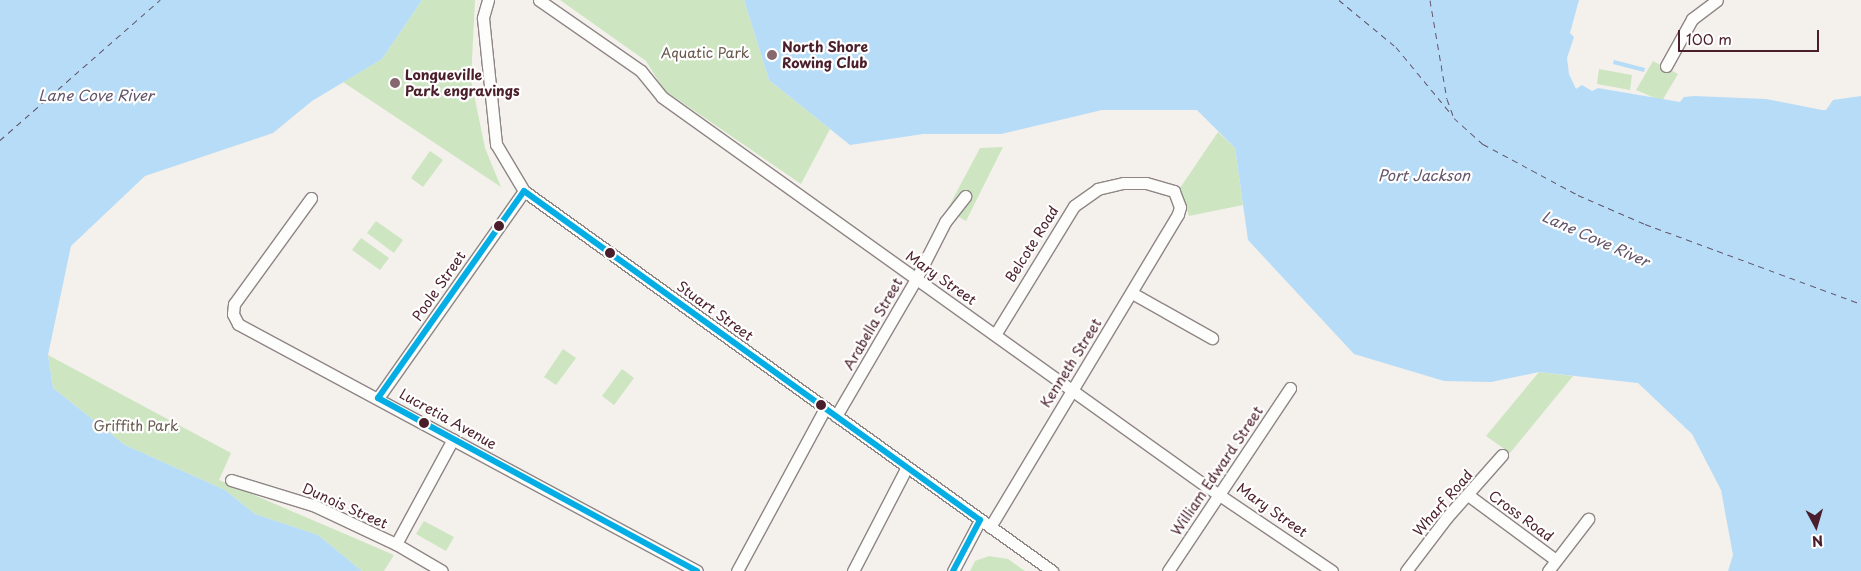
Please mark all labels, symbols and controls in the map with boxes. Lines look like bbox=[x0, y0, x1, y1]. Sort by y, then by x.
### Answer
scale bar bbox=[1681, 20, 1822, 52]
text: 100 m bbox=[1686, 27, 1732, 50]
place label: North Shore Rowing Club bbox=[782, 39, 869, 72]
park label: Aquatic Park bbox=[661, 45, 749, 61]
marker: North Shore Rowing Club bbox=[766, 49, 778, 61]
place label: Longueville Park engravings bbox=[405, 67, 520, 100]
marker: Longueville Park engravings bbox=[389, 77, 401, 89]
water label: Lane Cove River bbox=[38, 86, 154, 104]
water label: Port Jackson bbox=[1378, 166, 1470, 184]
street label: Belcote Road bbox=[1002, 203, 1062, 285]
water label: Lane Cove River bbox=[1539, 206, 1653, 270]
unlabelled marker bbox=[494, 221, 504, 231]
street label: Poole Street bbox=[409, 248, 469, 324]
unlabelled marker bbox=[605, 248, 615, 258]
street label: Mary Street bbox=[902, 248, 980, 308]
street label: Arabella Street bbox=[840, 275, 906, 373]
street label: Stuart Street bbox=[674, 278, 756, 344]
street label: Kenneth Street bbox=[1037, 315, 1105, 411]
street label: Lucretia Avenue bbox=[397, 386, 499, 452]
unlabelled marker bbox=[816, 400, 826, 410]
street label: William Edward Street bbox=[1167, 403, 1267, 539]
park label: Griffith Park bbox=[93, 418, 179, 434]
unlabelled marker bbox=[419, 418, 429, 428]
street label: Wharf Road bbox=[1410, 467, 1476, 539]
street label: Dunois Street bbox=[299, 480, 391, 532]
street label: Mary Street bbox=[1233, 480, 1311, 540]
street label: Cross Road bbox=[1485, 487, 1557, 545]
north arrow bbox=[1791, 501, 1841, 551]
text: N bbox=[1811, 530, 1824, 552]

